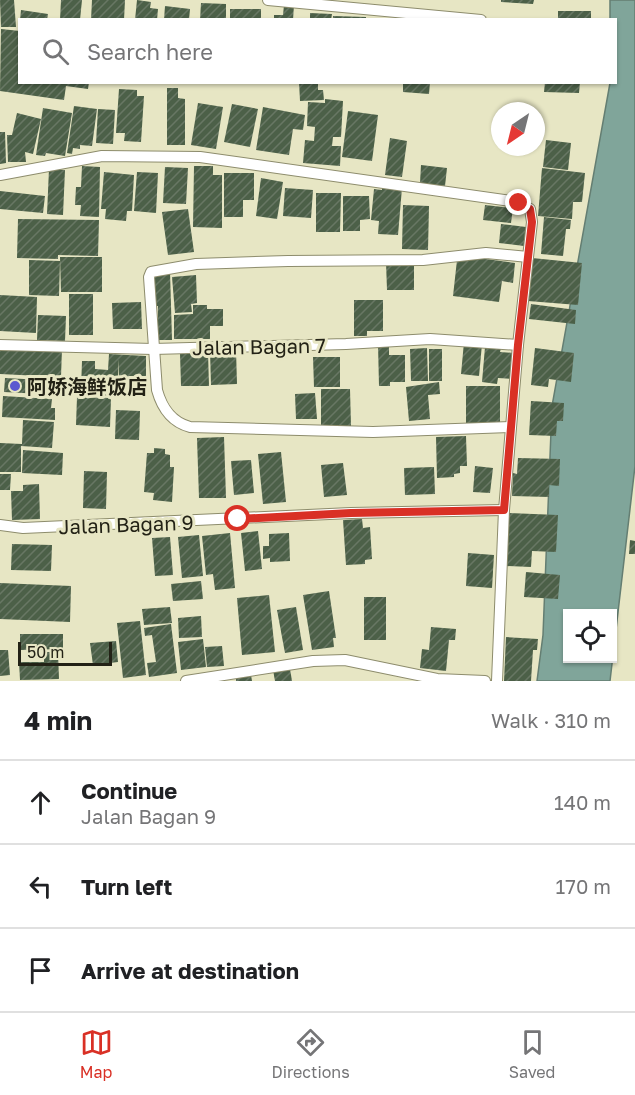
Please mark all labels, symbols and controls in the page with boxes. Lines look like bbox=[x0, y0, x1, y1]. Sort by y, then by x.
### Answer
search box bbox=[18, 18, 617, 84]
icon: search bbox=[39, 35, 72, 68]
text: Search here bbox=[87, 38, 213, 65]
north arrow bbox=[491, 102, 545, 156]
route end bbox=[505, 189, 531, 215]
street label: Jalan Bagan 7 bbox=[192, 333, 326, 359]
place label: 阿娇海鲜饭店 bbox=[27, 374, 147, 398]
marker: 阿娇海鲜饭店 bbox=[8, 379, 22, 393]
route start bbox=[224, 505, 250, 531]
street label: Jalan Bagan 9 bbox=[58, 510, 194, 538]
map controls bbox=[563, 609, 617, 663]
button: locate bbox=[563, 609, 617, 663]
scale bar bbox=[18, 639, 112, 666]
text: 50 m bbox=[27, 642, 64, 662]
text: 4 min bbox=[24, 705, 92, 736]
text: Walk · 310 m bbox=[491, 708, 611, 732]
text: Continue bbox=[81, 777, 177, 804]
icon: ahead bbox=[24, 786, 57, 819]
text: 140 m bbox=[554, 790, 611, 814]
text: Jalan Bagan 9 bbox=[81, 804, 216, 828]
icon: left bbox=[24, 870, 57, 903]
text: Turn left bbox=[81, 873, 172, 900]
text: 170 m bbox=[556, 874, 611, 898]
icon: arrive bbox=[24, 954, 57, 987]
text: Arrive at destination bbox=[81, 957, 299, 984]
tab: Map bbox=[80, 1026, 113, 1082]
tab: Directions bbox=[272, 1026, 350, 1082]
tab: Saved bbox=[509, 1026, 555, 1082]

